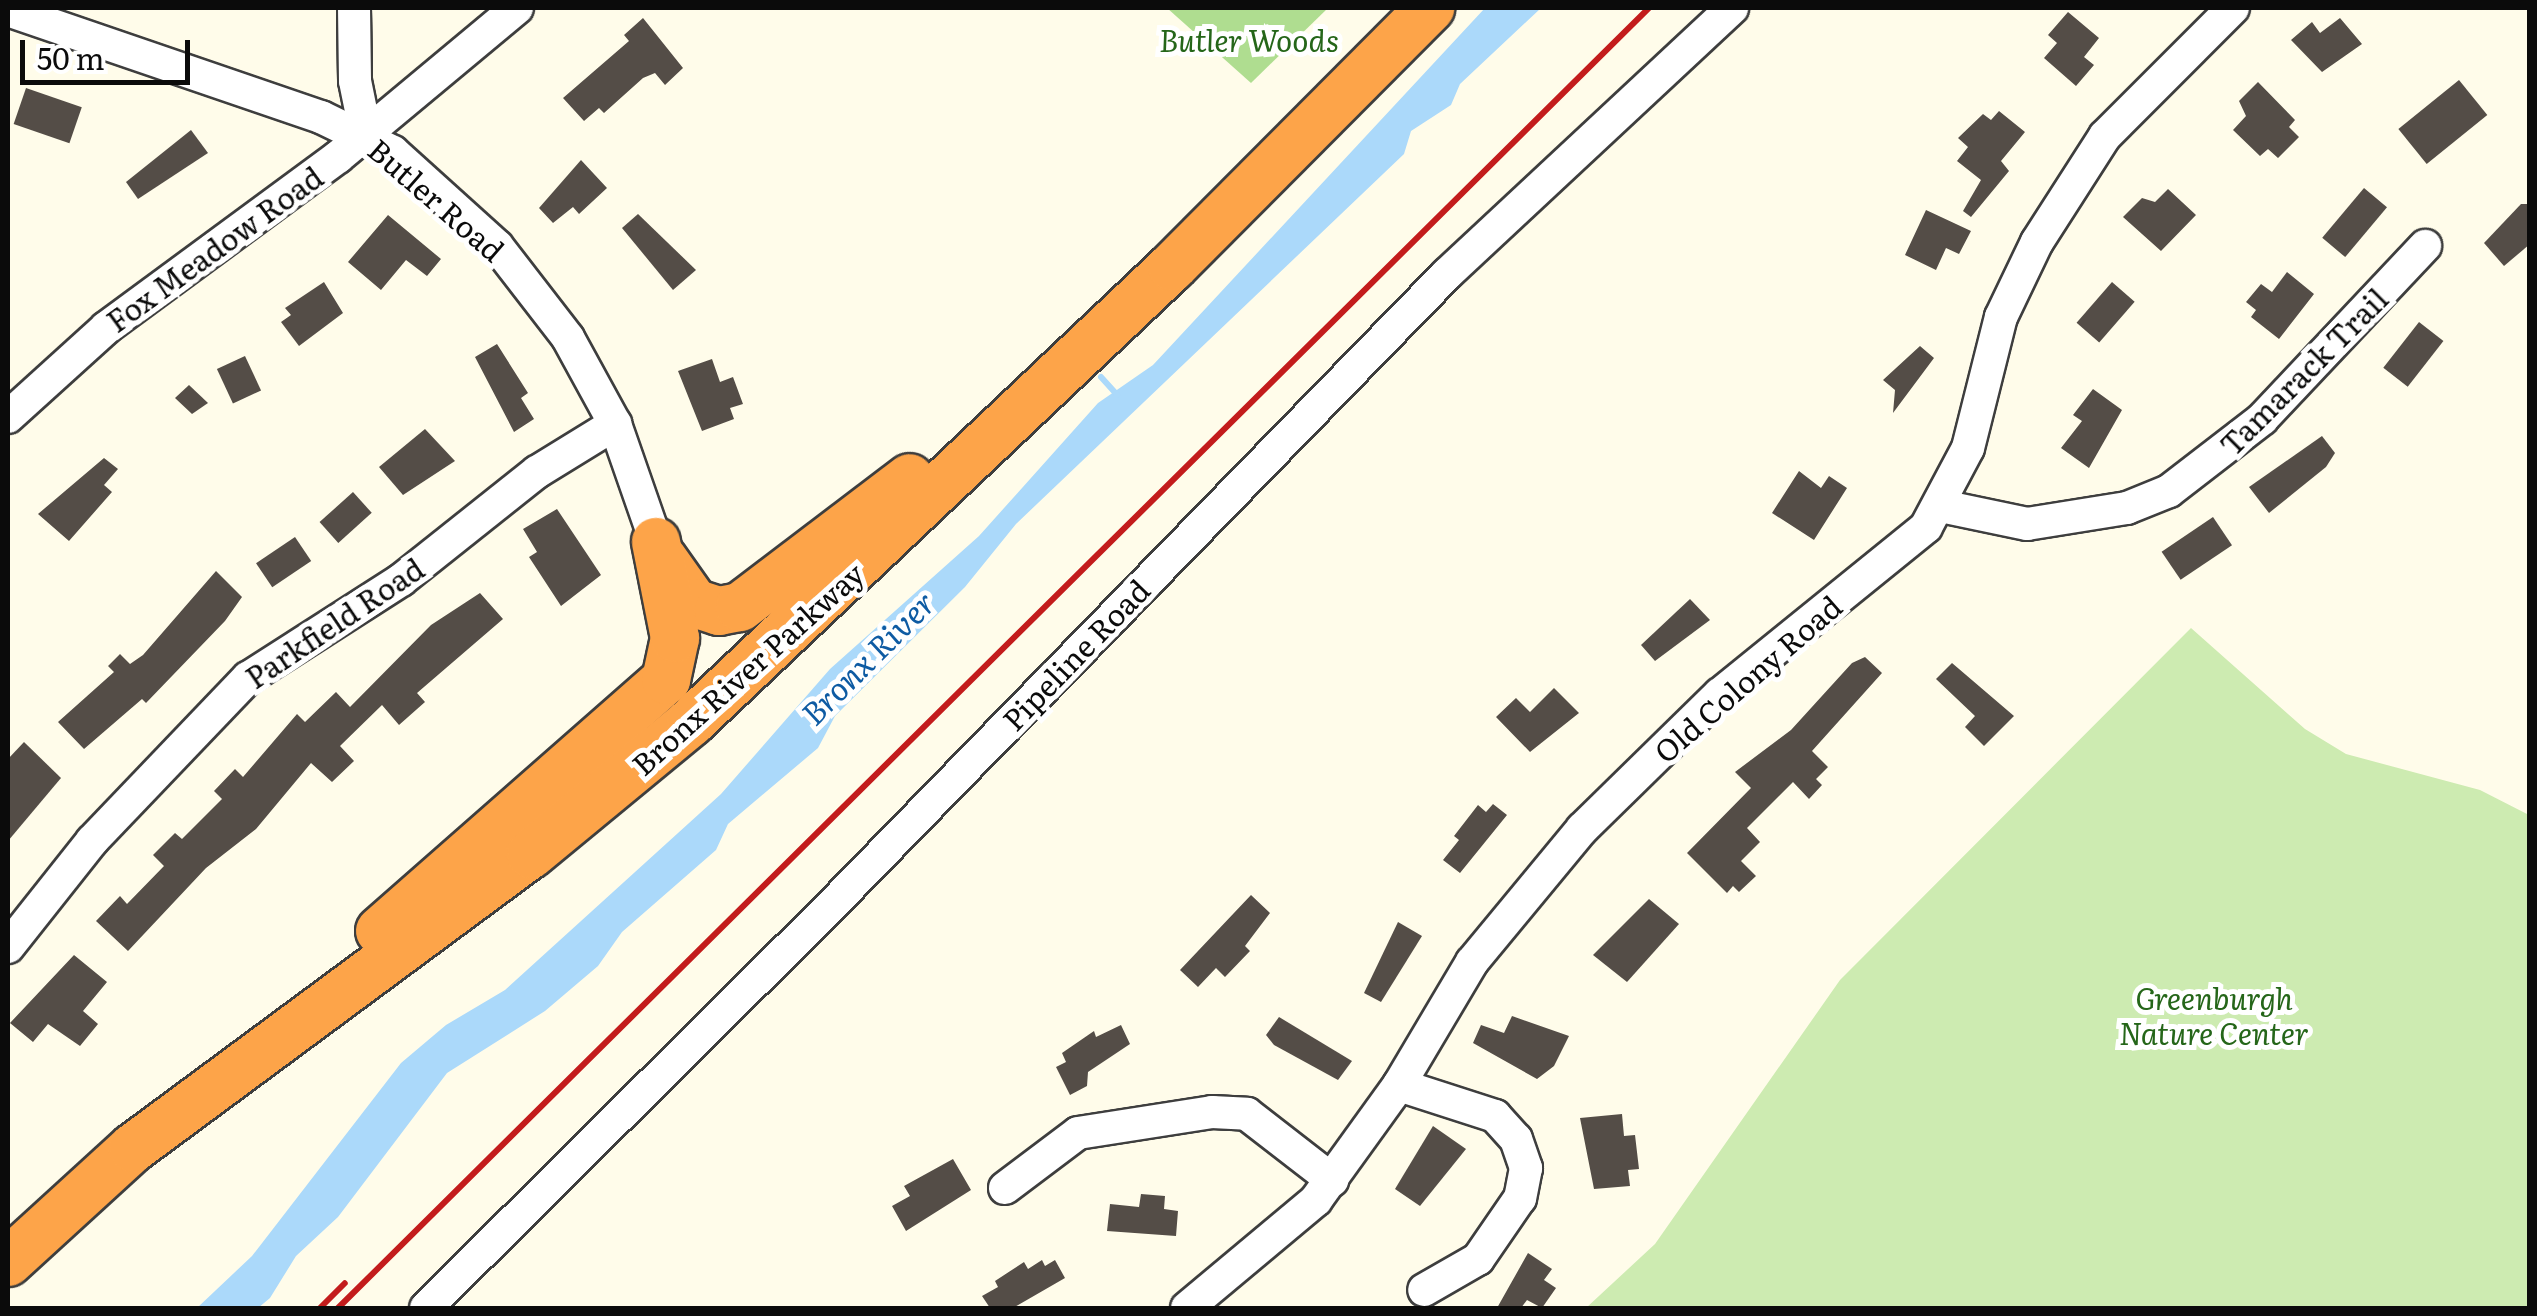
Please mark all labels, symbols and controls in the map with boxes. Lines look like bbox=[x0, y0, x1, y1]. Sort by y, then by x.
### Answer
scale bar bbox=[25, 20, 195, 82]
park label: Butler Woods bbox=[1159, 21, 1339, 57]
text: 50 m bbox=[37, 35, 105, 79]
street label: Butler Road bbox=[362, 130, 512, 268]
street label: Fox Meadow Road bbox=[99, 158, 329, 338]
street label: Tamarack Trail bbox=[2212, 280, 2394, 462]
street label: Parkfield Road bbox=[238, 549, 430, 695]
street label: Bronx River Parkway bbox=[624, 554, 870, 782]
street label: Pipeline Road bbox=[994, 571, 1156, 737]
water label: Bronx River bbox=[792, 582, 942, 732]
street label: Old Colony Road bbox=[1646, 587, 1848, 769]
park label: Greenburgh Nature Center bbox=[2119, 979, 2309, 1050]

